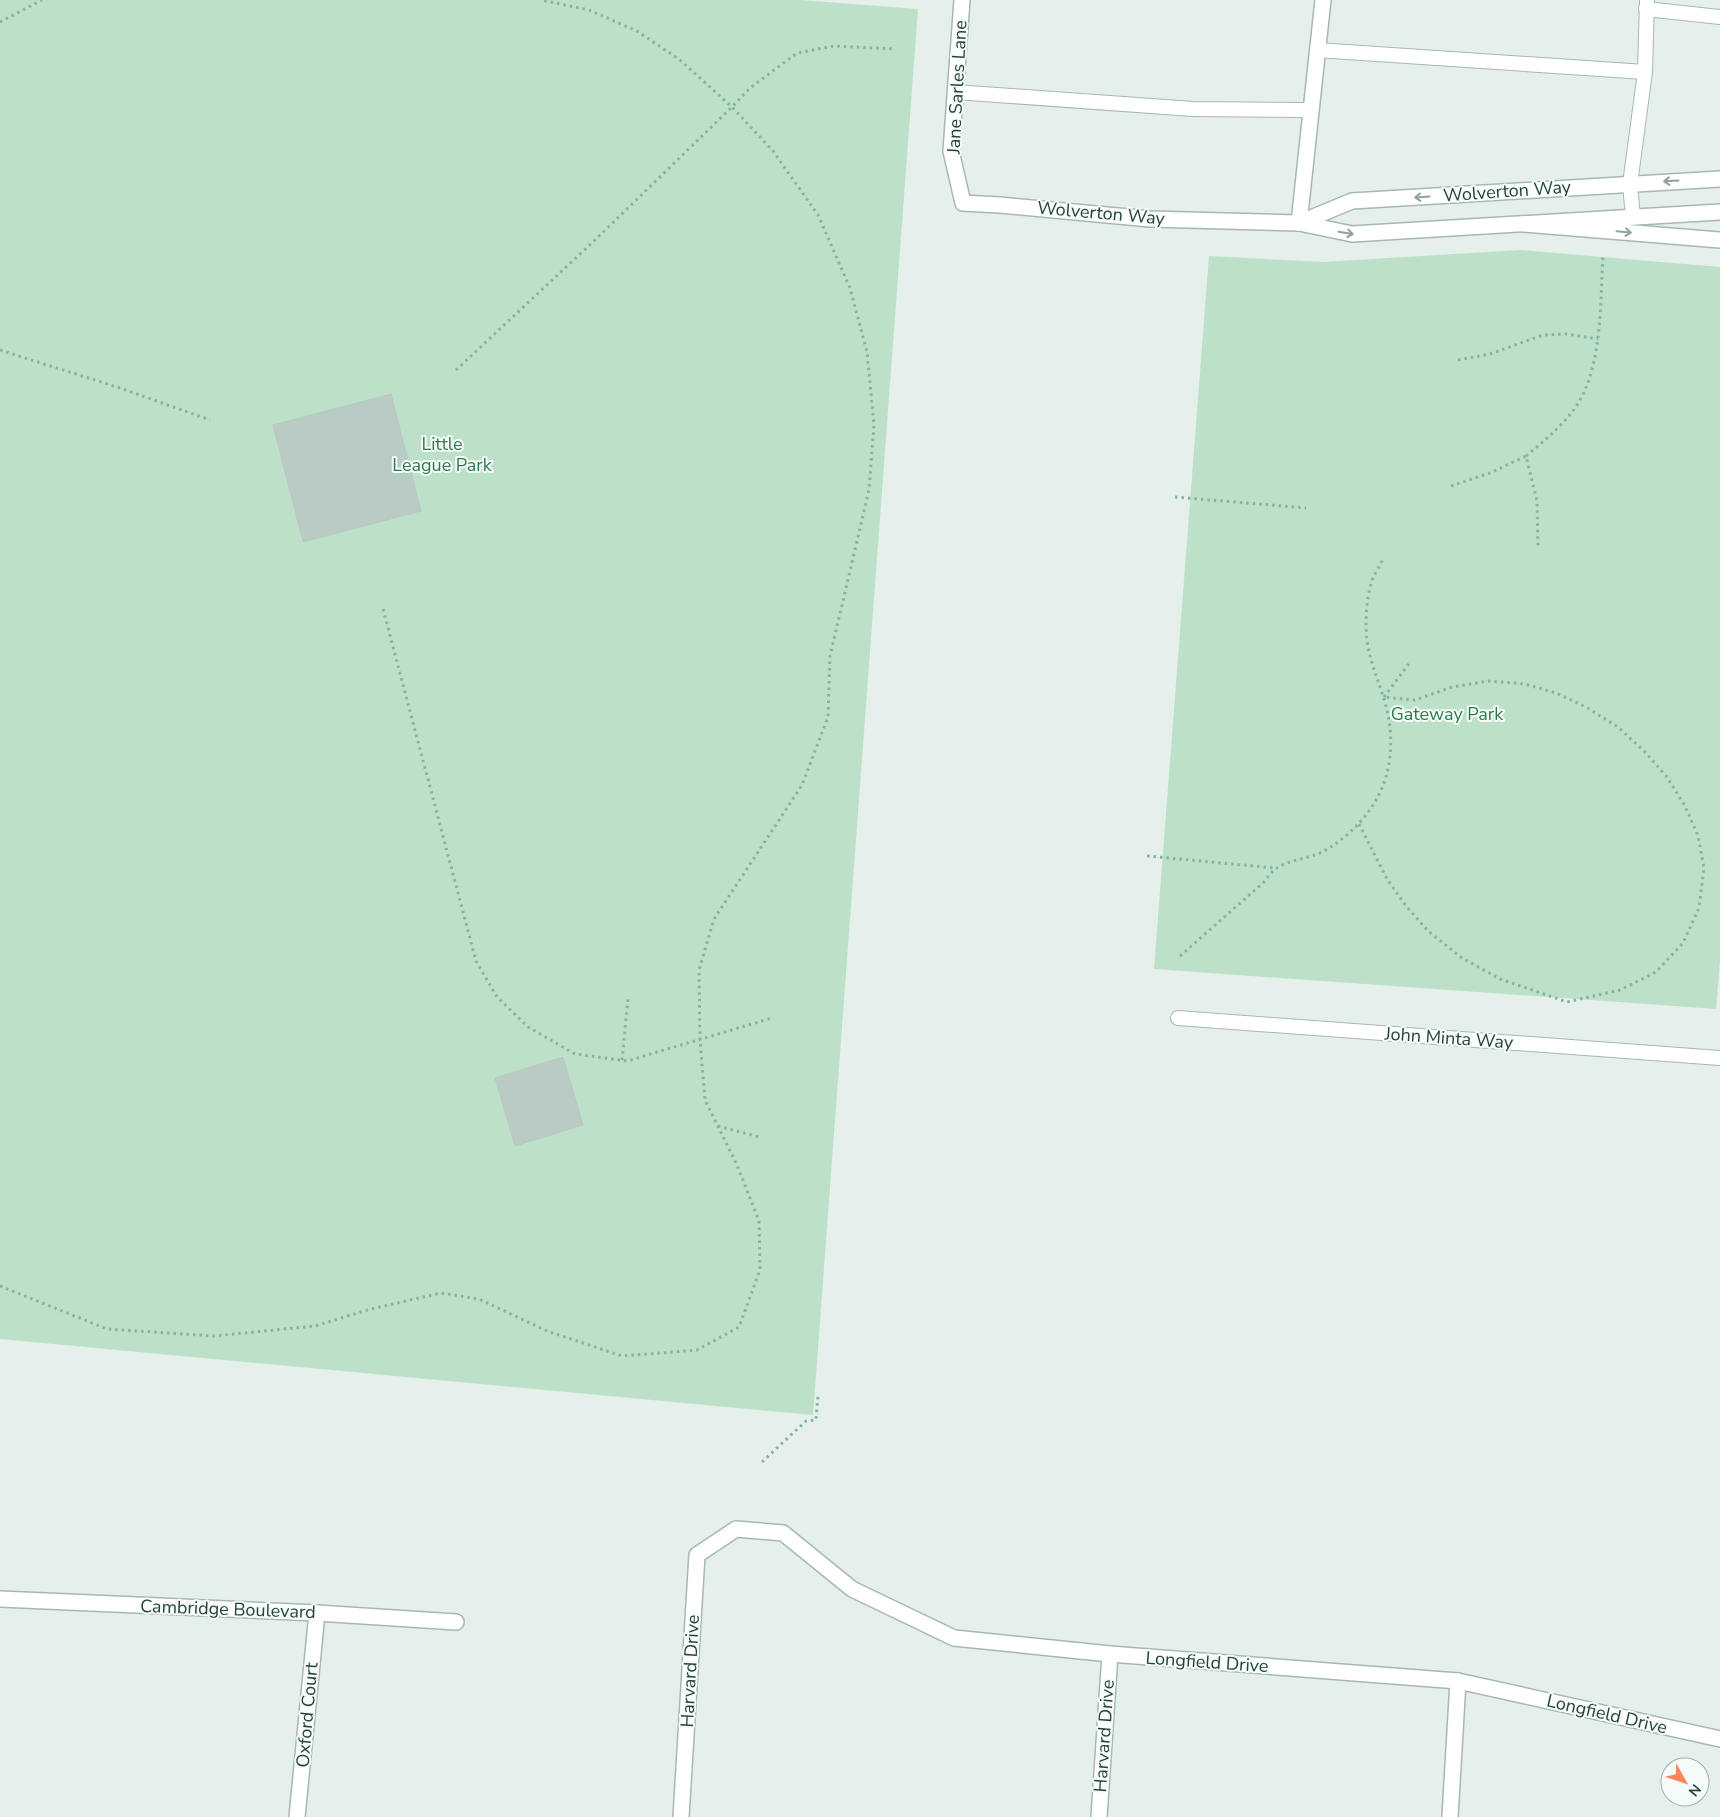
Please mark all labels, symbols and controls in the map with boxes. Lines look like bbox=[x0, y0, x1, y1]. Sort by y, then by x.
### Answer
street label: Jane Sarles Lane bbox=[941, 19, 972, 156]
street label: Wolverton Way bbox=[1442, 175, 1572, 207]
one-way arrow bbox=[1664, 177, 1680, 186]
one-way arrow bbox=[1414, 192, 1430, 201]
street label: Wolverton Way bbox=[1036, 195, 1167, 231]
one-way arrow bbox=[1616, 227, 1632, 237]
one-way arrow bbox=[1338, 228, 1354, 238]
park label: Little League Park bbox=[392, 432, 493, 477]
park label: Gateway Park bbox=[1391, 702, 1504, 726]
street label: John Minta Way bbox=[1383, 1021, 1515, 1055]
street label: Cambridge Boulevard bbox=[140, 1594, 316, 1624]
street label: Harvard Drive bbox=[675, 1614, 705, 1728]
street label: Longfield Drive bbox=[1145, 1646, 1269, 1678]
street label: Oxford Court bbox=[290, 1661, 324, 1768]
street label: Harvard Drive bbox=[1088, 1679, 1120, 1793]
street label: Longfield Drive bbox=[1544, 1688, 1670, 1740]
north arrow bbox=[1660, 1757, 1710, 1807]
text: N bbox=[1684, 1780, 1705, 1800]

